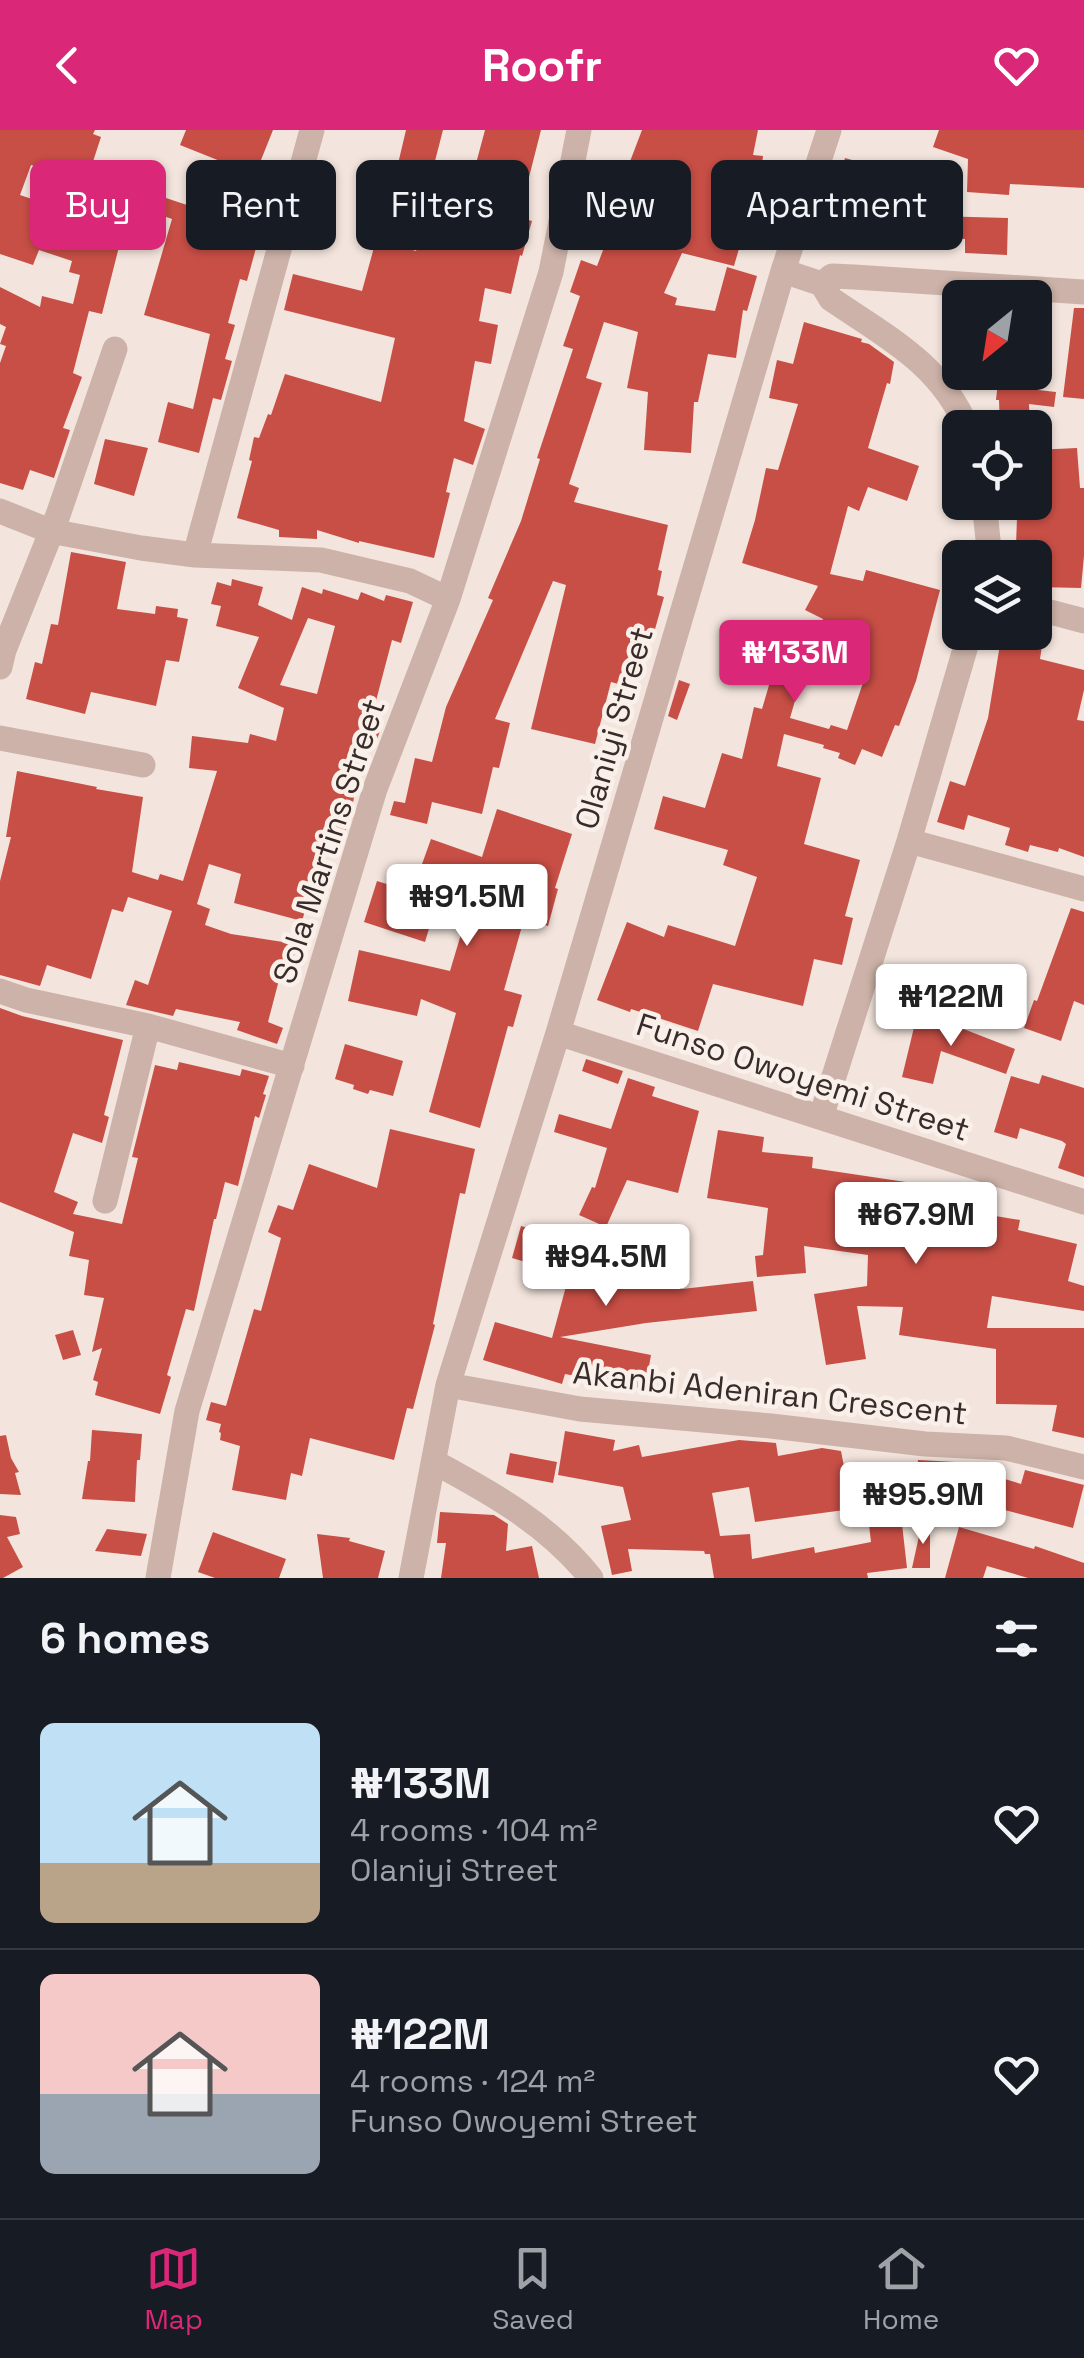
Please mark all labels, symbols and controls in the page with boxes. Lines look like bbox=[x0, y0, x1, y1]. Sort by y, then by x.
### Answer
text: Roofr bbox=[482, 37, 602, 94]
icon: back bbox=[40, 38, 95, 93]
icon: heart bbox=[989, 38, 1044, 93]
chip: Buy bbox=[30, 160, 166, 250]
chip: Rent bbox=[186, 160, 336, 250]
chip: Filters bbox=[356, 160, 529, 250]
chip: New bbox=[549, 160, 691, 250]
chip: Apartment bbox=[711, 160, 963, 250]
north arrow bbox=[942, 280, 1052, 390]
map controls bbox=[942, 280, 1052, 650]
button: locate bbox=[942, 410, 1052, 520]
button: layers bbox=[942, 540, 1052, 650]
pin: ₦133M bbox=[725, 620, 865, 705]
street label: Olaniyi Street bbox=[566, 622, 662, 834]
text: ₦133M bbox=[741, 632, 849, 672]
street label: Sola Martins Street bbox=[264, 694, 394, 988]
pin: ₦91.5M bbox=[386, 864, 548, 949]
text: ₦91.5M bbox=[409, 876, 526, 916]
pin: ₦122M bbox=[881, 964, 1021, 1049]
text: ₦122M bbox=[898, 976, 1004, 1016]
street label: Funso Owoyemi Street bbox=[631, 1004, 975, 1150]
pin: ₦67.9M bbox=[835, 1182, 997, 1267]
text: ₦67.9M bbox=[857, 1194, 975, 1234]
pin: ₦94.5M bbox=[525, 1224, 687, 1309]
text: ₦94.5M bbox=[545, 1236, 667, 1276]
street label: Akanbi Adeniran Crescent bbox=[571, 1352, 969, 1434]
pin: ₦95.9M bbox=[842, 1462, 1004, 1547]
text: ₦95.9M bbox=[862, 1474, 984, 1514]
icon: filters bbox=[989, 1611, 1044, 1666]
text: 6 homes bbox=[40, 1612, 210, 1665]
text: ₦133M bbox=[350, 1757, 491, 1810]
icon: home bbox=[120, 1763, 240, 1883]
icon: heart bbox=[989, 1796, 1044, 1851]
text: 4 rooms · 104 m² bbox=[350, 1810, 597, 1850]
text: Olaniyi Street bbox=[350, 1850, 559, 1890]
text: ₦122M bbox=[350, 2008, 490, 2061]
icon: home bbox=[120, 2014, 240, 2134]
icon: heart bbox=[989, 2047, 1044, 2102]
text: 4 rooms · 124 m² bbox=[350, 2061, 595, 2101]
text: Funso Owoyemi Street bbox=[350, 2101, 698, 2141]
tab: Map bbox=[145, 2241, 203, 2337]
tab: Saved bbox=[492, 2241, 574, 2337]
tab: Home bbox=[863, 2241, 939, 2337]

